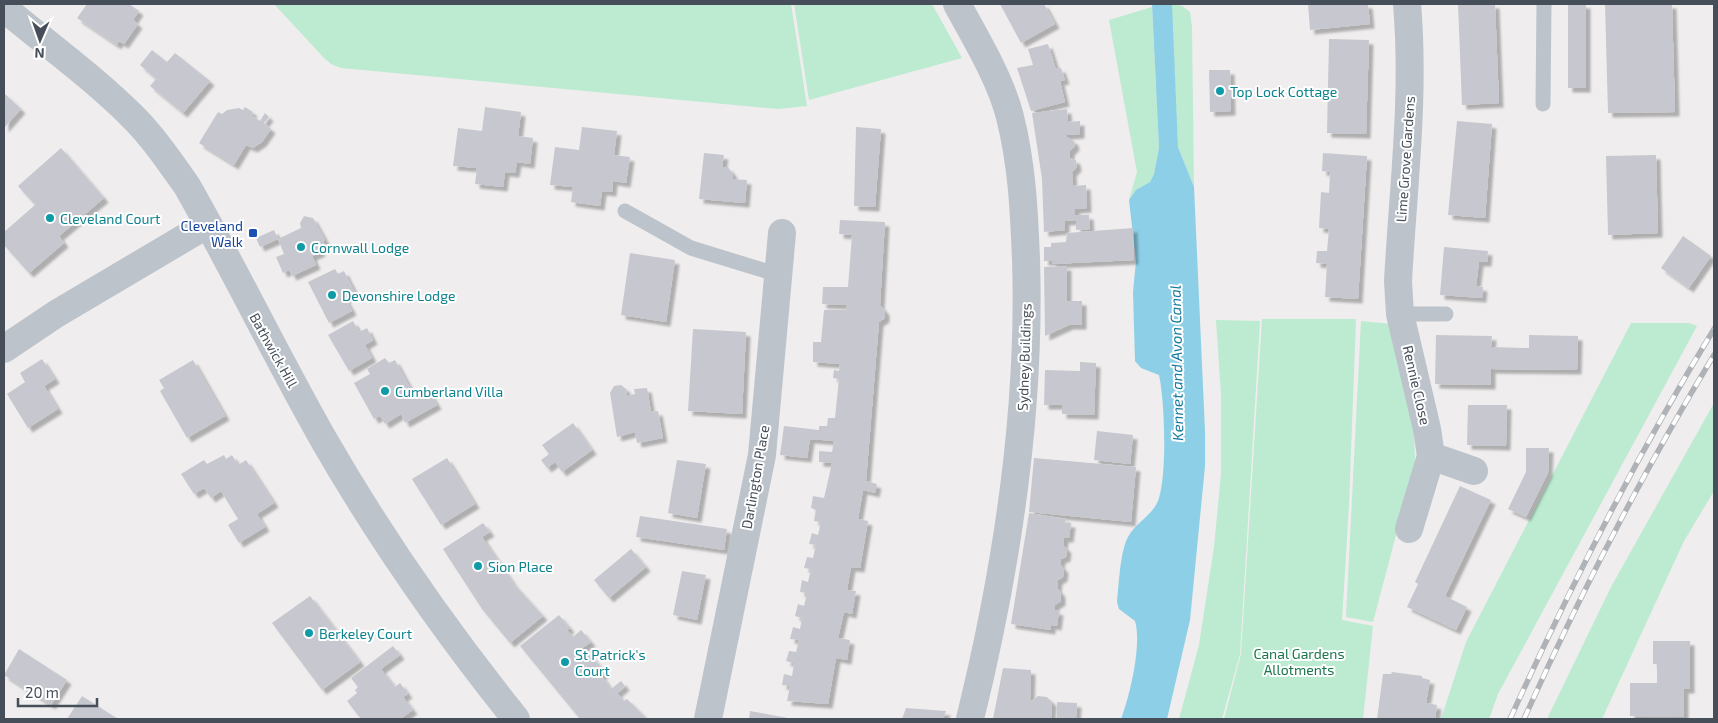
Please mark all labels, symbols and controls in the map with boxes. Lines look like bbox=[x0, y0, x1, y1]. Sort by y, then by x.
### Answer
north arrow bbox=[15, 15, 65, 65]
text: N bbox=[34, 45, 45, 62]
place label: Top Lock Cottage bbox=[1230, 83, 1337, 100]
marker: Top Lock Cottage bbox=[1214, 85, 1226, 97]
street label: Lime Grove Gardens bbox=[1392, 95, 1418, 223]
place label: Cleveland Court bbox=[60, 210, 160, 227]
marker: Cleveland Court bbox=[44, 212, 56, 224]
place label: Cleveland Walk bbox=[181, 217, 243, 250]
marker: Cleveland Walk bbox=[247, 227, 259, 239]
place label: Cornwall Lodge bbox=[311, 239, 409, 256]
marker: Cornwall Lodge bbox=[295, 241, 307, 253]
water label: Kennet and Avon Canal bbox=[1166, 285, 1186, 441]
place label: Devonshire Lodge bbox=[342, 287, 455, 304]
marker: Devonshire Lodge bbox=[326, 289, 338, 301]
street label: Sydney Buildings bbox=[1014, 303, 1034, 411]
street label: Bathwick Hill bbox=[246, 310, 302, 391]
street label: Rennie Close bbox=[1400, 344, 1434, 426]
place label: Cumberland Villa bbox=[395, 383, 503, 400]
marker: Cumberland Villa bbox=[379, 385, 391, 397]
street label: Darlington Place bbox=[738, 424, 772, 530]
place label: Sion Place bbox=[488, 558, 553, 575]
marker: Sion Place bbox=[472, 560, 484, 572]
place label: Berkeley Court bbox=[319, 625, 412, 642]
marker: Berkeley Court bbox=[303, 627, 315, 639]
park label: Canal Gardens Allotments bbox=[1253, 645, 1345, 678]
place label: St Patrick's Court bbox=[575, 646, 646, 679]
marker: St Patrick's Court bbox=[559, 656, 571, 668]
scale bar bbox=[18, 676, 96, 708]
text: 20 m bbox=[25, 683, 59, 701]

